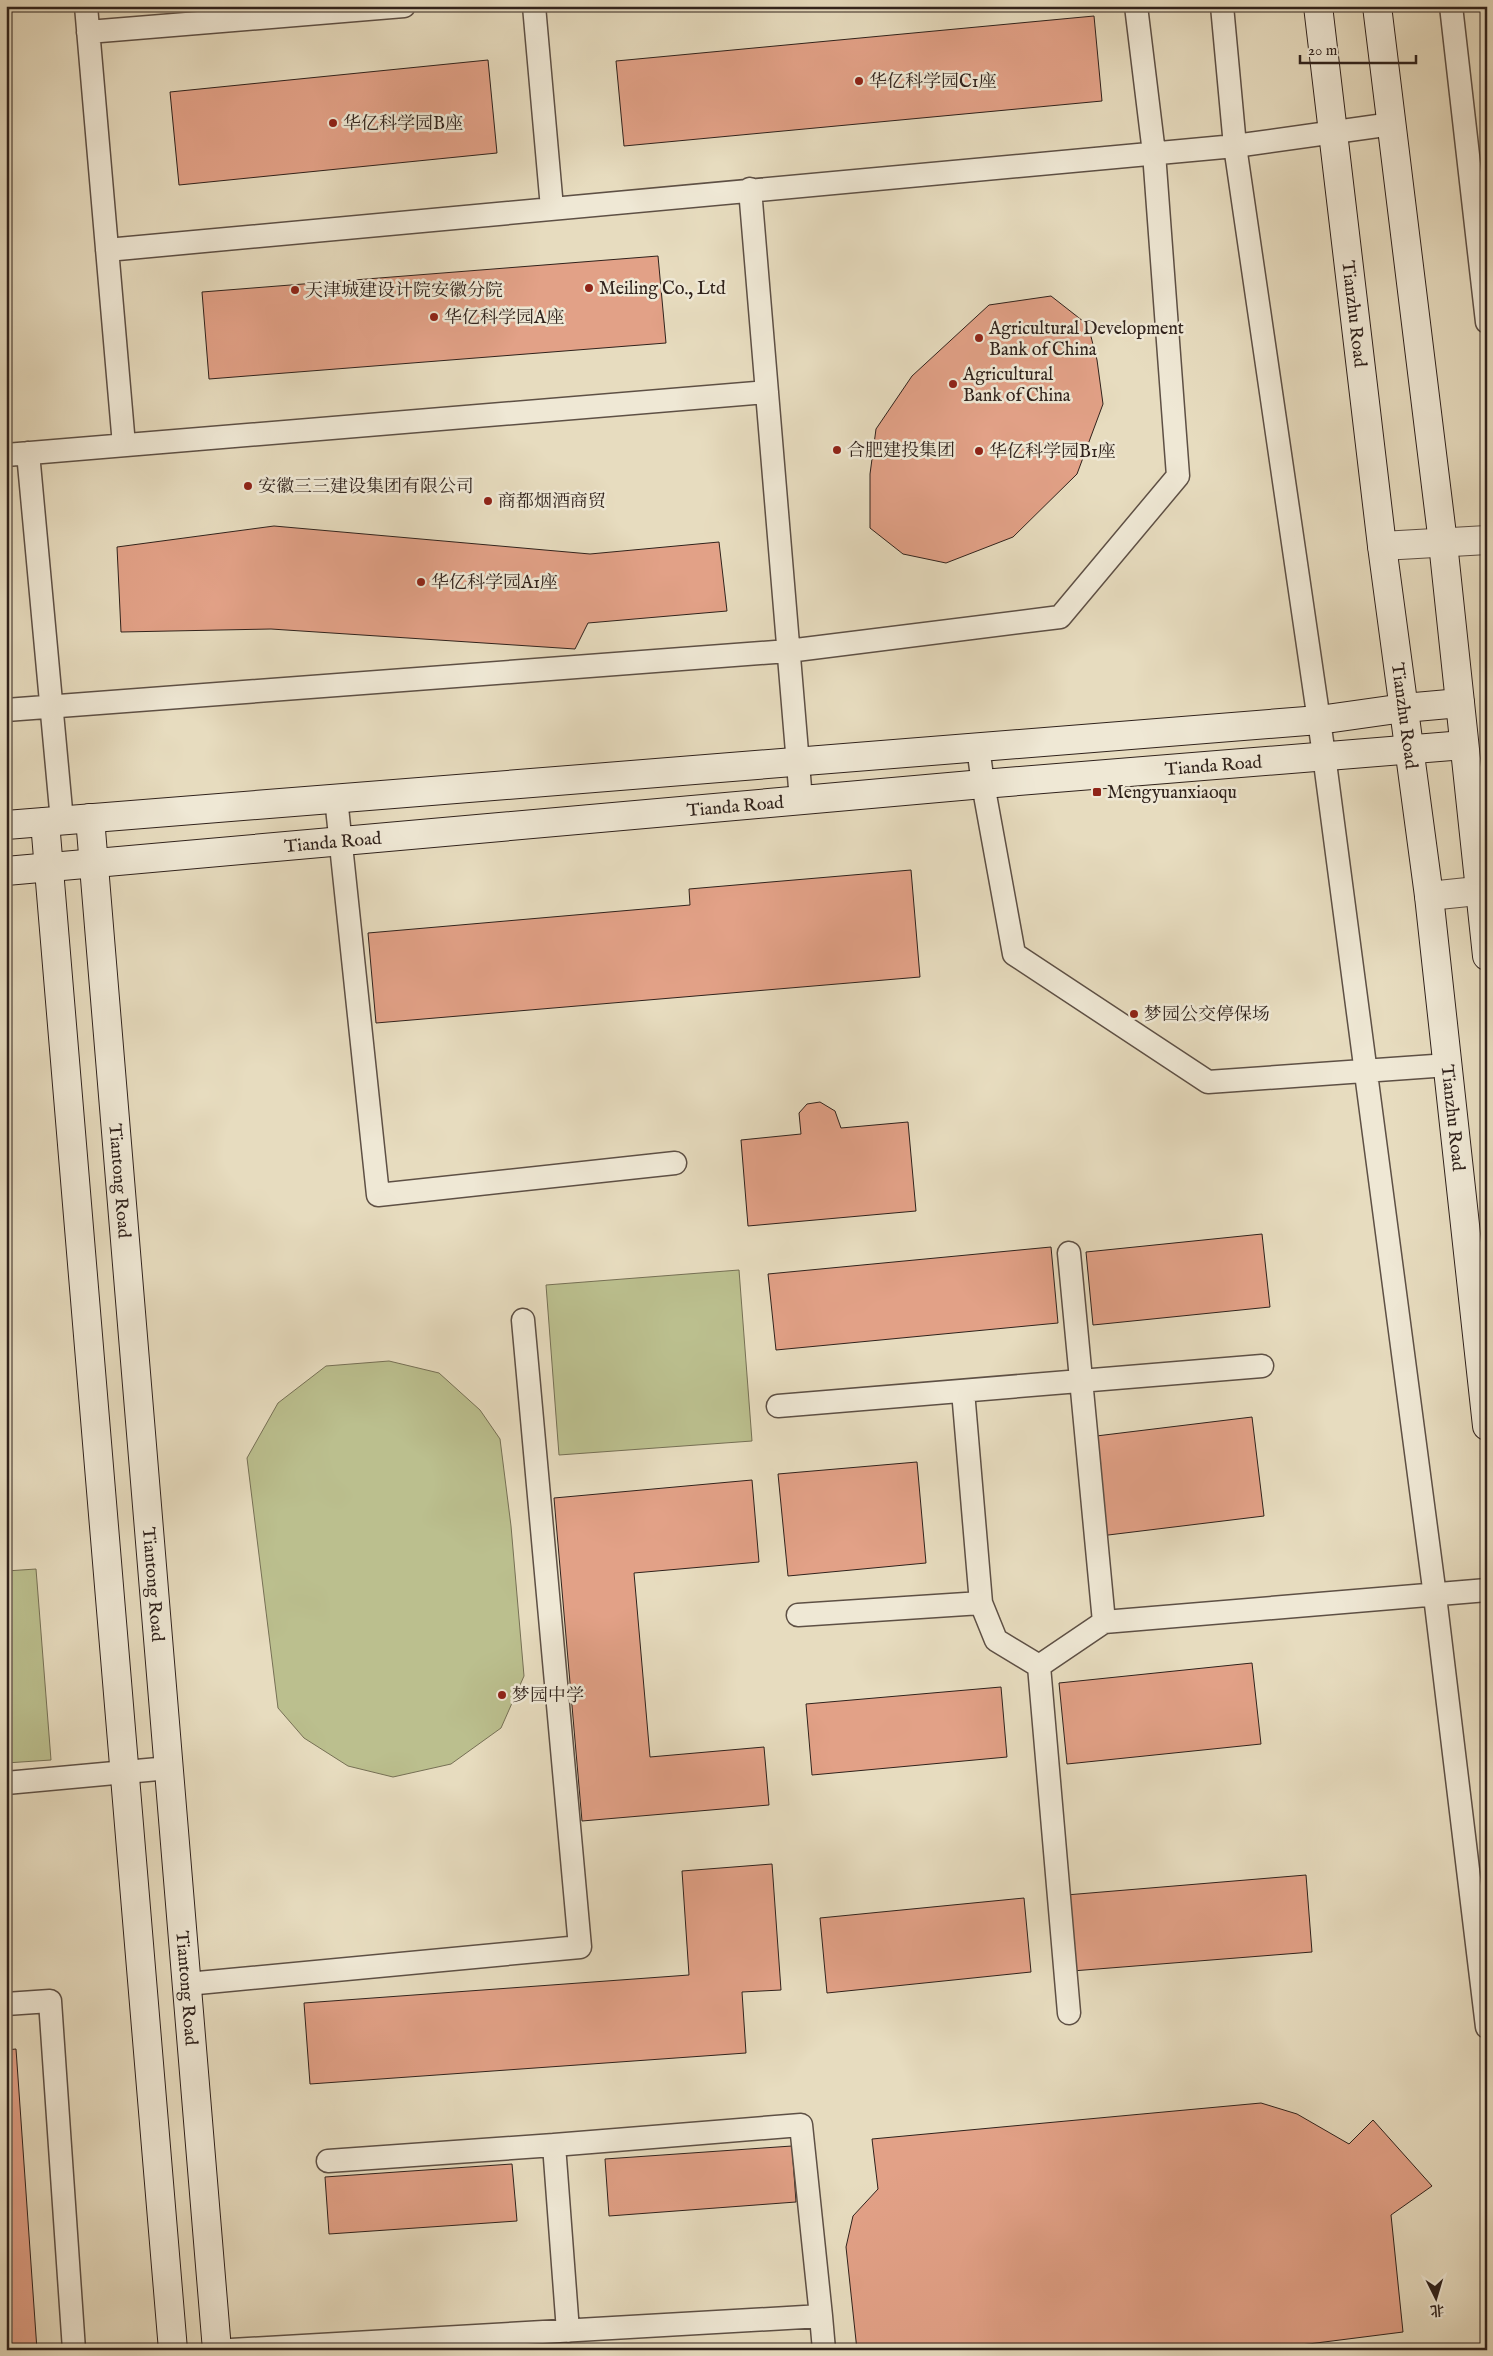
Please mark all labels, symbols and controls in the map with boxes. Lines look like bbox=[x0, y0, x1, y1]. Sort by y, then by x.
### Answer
scale bar bbox=[1300, 32, 1417, 64]
text: 20 m bbox=[1308, 41, 1338, 60]
place label: 华亿科学园C1座 bbox=[869, 71, 997, 94]
marker: 华亿科学园C1座 bbox=[853, 75, 865, 87]
place label: 华亿科学园B座 bbox=[343, 113, 463, 136]
marker: 华亿科学园B座 bbox=[327, 117, 339, 129]
street label: Tianzhu Road bbox=[1335, 259, 1371, 369]
place label: Meiling Co., Ltd bbox=[599, 278, 726, 301]
place label: 天津城建设计院安徽分院 bbox=[305, 280, 503, 303]
marker: Meiling Co., Ltd bbox=[583, 282, 595, 294]
marker: 天津城建设计院安徽分院 bbox=[289, 284, 301, 296]
place label: 华亿科学园A座 bbox=[444, 307, 564, 330]
marker: 华亿科学园A座 bbox=[428, 311, 440, 323]
place label: Agricultural Development Bank of China bbox=[988, 318, 1184, 362]
marker: Agricultural Development Bank of China bbox=[973, 332, 985, 344]
place label: Agricultural Bank of China bbox=[962, 364, 1071, 408]
marker: Agricultural Bank of China bbox=[947, 378, 959, 390]
place label: 合肥建投集团 bbox=[847, 440, 955, 463]
place label: 华亿科学园B1座 bbox=[989, 441, 1116, 464]
marker: 合肥建投集团 bbox=[831, 444, 843, 456]
marker: 华亿科学园B1座 bbox=[973, 445, 985, 457]
place label: 安徽三三建设集团有限公司 bbox=[258, 476, 474, 499]
marker: 安徽三三建设集团有限公司 bbox=[242, 480, 254, 492]
place label: 商都烟酒商贸 bbox=[498, 491, 606, 514]
marker: 商都烟酒商贸 bbox=[482, 495, 494, 507]
place label: 华亿科学园A1座 bbox=[431, 572, 558, 595]
marker: 华亿科学园A1座 bbox=[415, 576, 427, 588]
street label: Tianzhu Road bbox=[1385, 661, 1422, 771]
street label: Tianda Road bbox=[1164, 751, 1263, 782]
place label: Mengyuanxiaoqu bbox=[1107, 782, 1237, 805]
marker: Mengyuanxiaoqu bbox=[1091, 786, 1103, 798]
street label: Tianda Road bbox=[686, 792, 785, 823]
street label: Tianda Road bbox=[283, 828, 383, 859]
place label: 梦园公交停保场 bbox=[1144, 1004, 1270, 1027]
marker: 梦园公交停保场 bbox=[1128, 1008, 1140, 1020]
street label: Tianzhu Road bbox=[1435, 1063, 1469, 1173]
street label: Tiantong Road bbox=[102, 1123, 135, 1240]
street label: Tiantong Road bbox=[136, 1526, 168, 1643]
place label: 梦园中学 bbox=[512, 1685, 584, 1708]
marker: 梦园中学 bbox=[496, 1689, 508, 1701]
street label: Tiantong Road bbox=[169, 1930, 202, 2047]
north arrow bbox=[1410, 2274, 1460, 2324]
text: 北 bbox=[1429, 2300, 1445, 2320]

